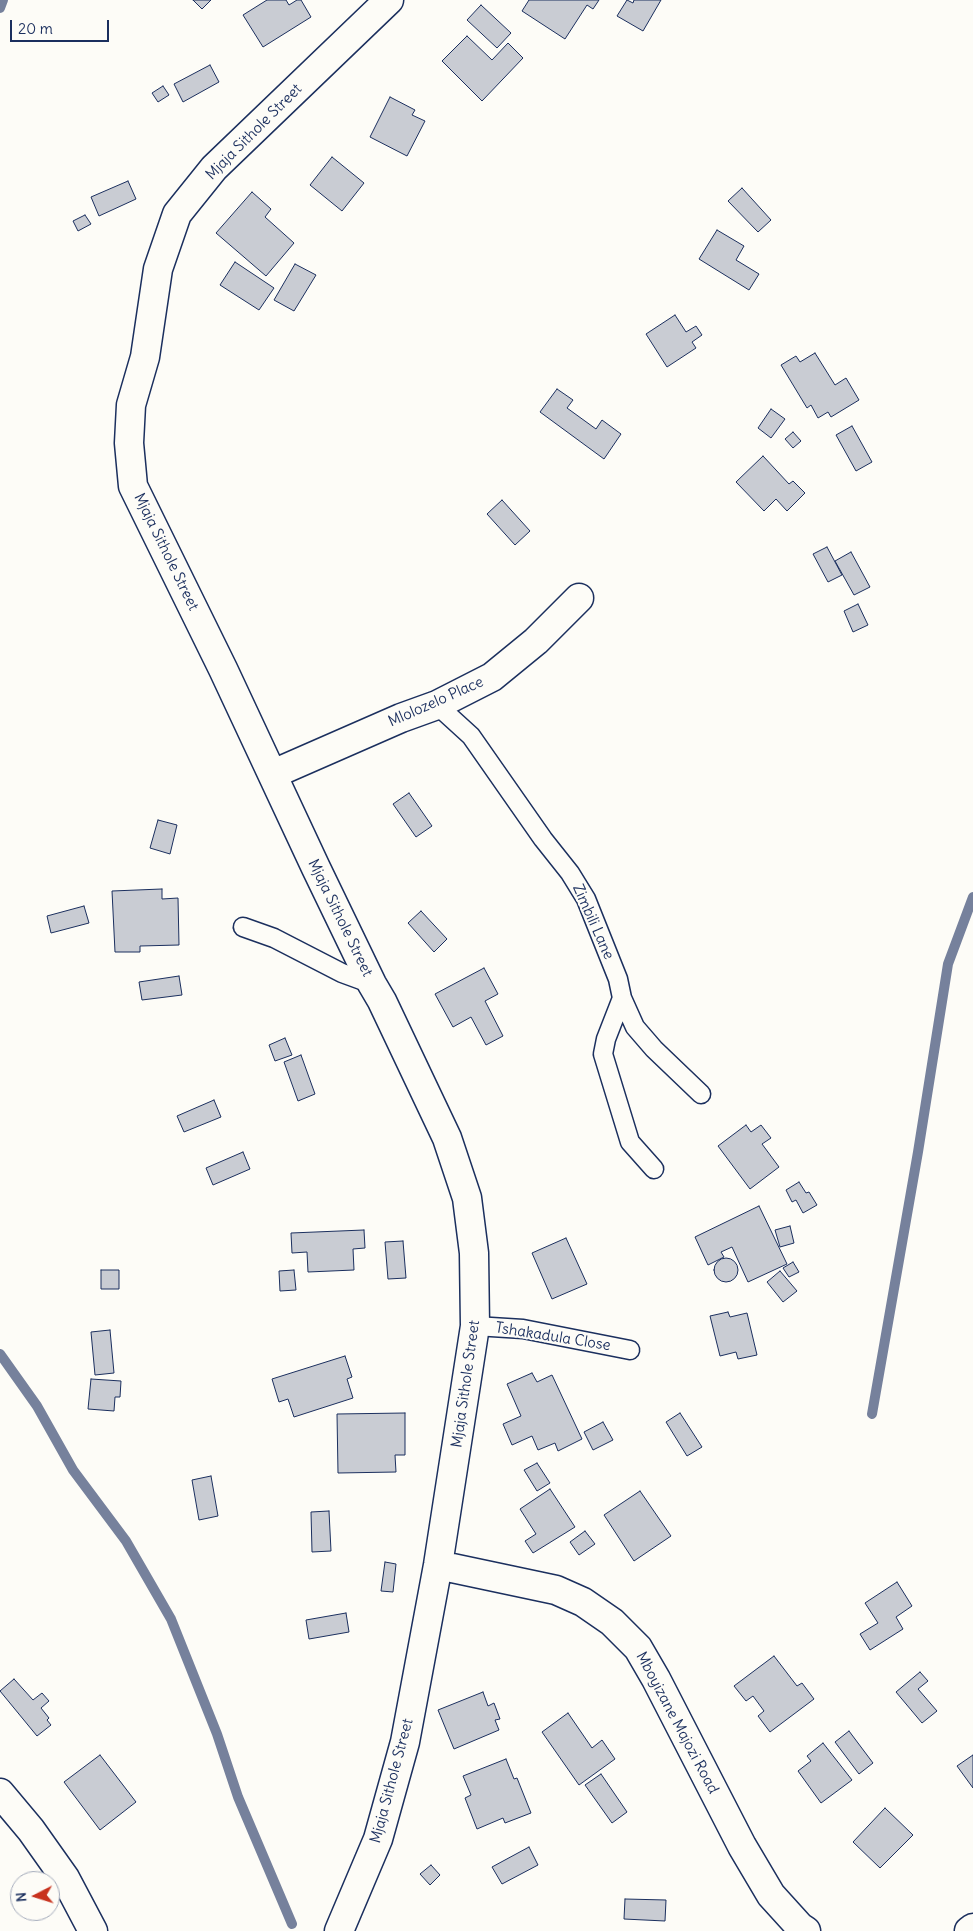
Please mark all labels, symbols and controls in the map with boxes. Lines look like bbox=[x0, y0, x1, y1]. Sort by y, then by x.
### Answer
scale bar bbox=[12, 10, 111, 42]
text: 20 m bbox=[18, 19, 53, 38]
street label: Mjaja Sithole Street bbox=[202, 80, 306, 184]
street label: Mjaja Sithole Street bbox=[130, 490, 202, 614]
street label: Mlolozelo Place bbox=[386, 673, 486, 731]
street label: Mjaja Sithole Street bbox=[304, 856, 376, 980]
street label: Zimbili Lane bbox=[568, 882, 618, 962]
street label: Mjaja Sithole Street bbox=[448, 1319, 484, 1449]
street label: Tshakadula Close bbox=[494, 1319, 612, 1355]
street label: Mboyizane Majozi Road bbox=[632, 1649, 722, 1797]
street label: Mjaja Sithole Street bbox=[367, 1717, 417, 1845]
north arrow bbox=[10, 1871, 60, 1921]
text: N bbox=[12, 1892, 30, 1903]

